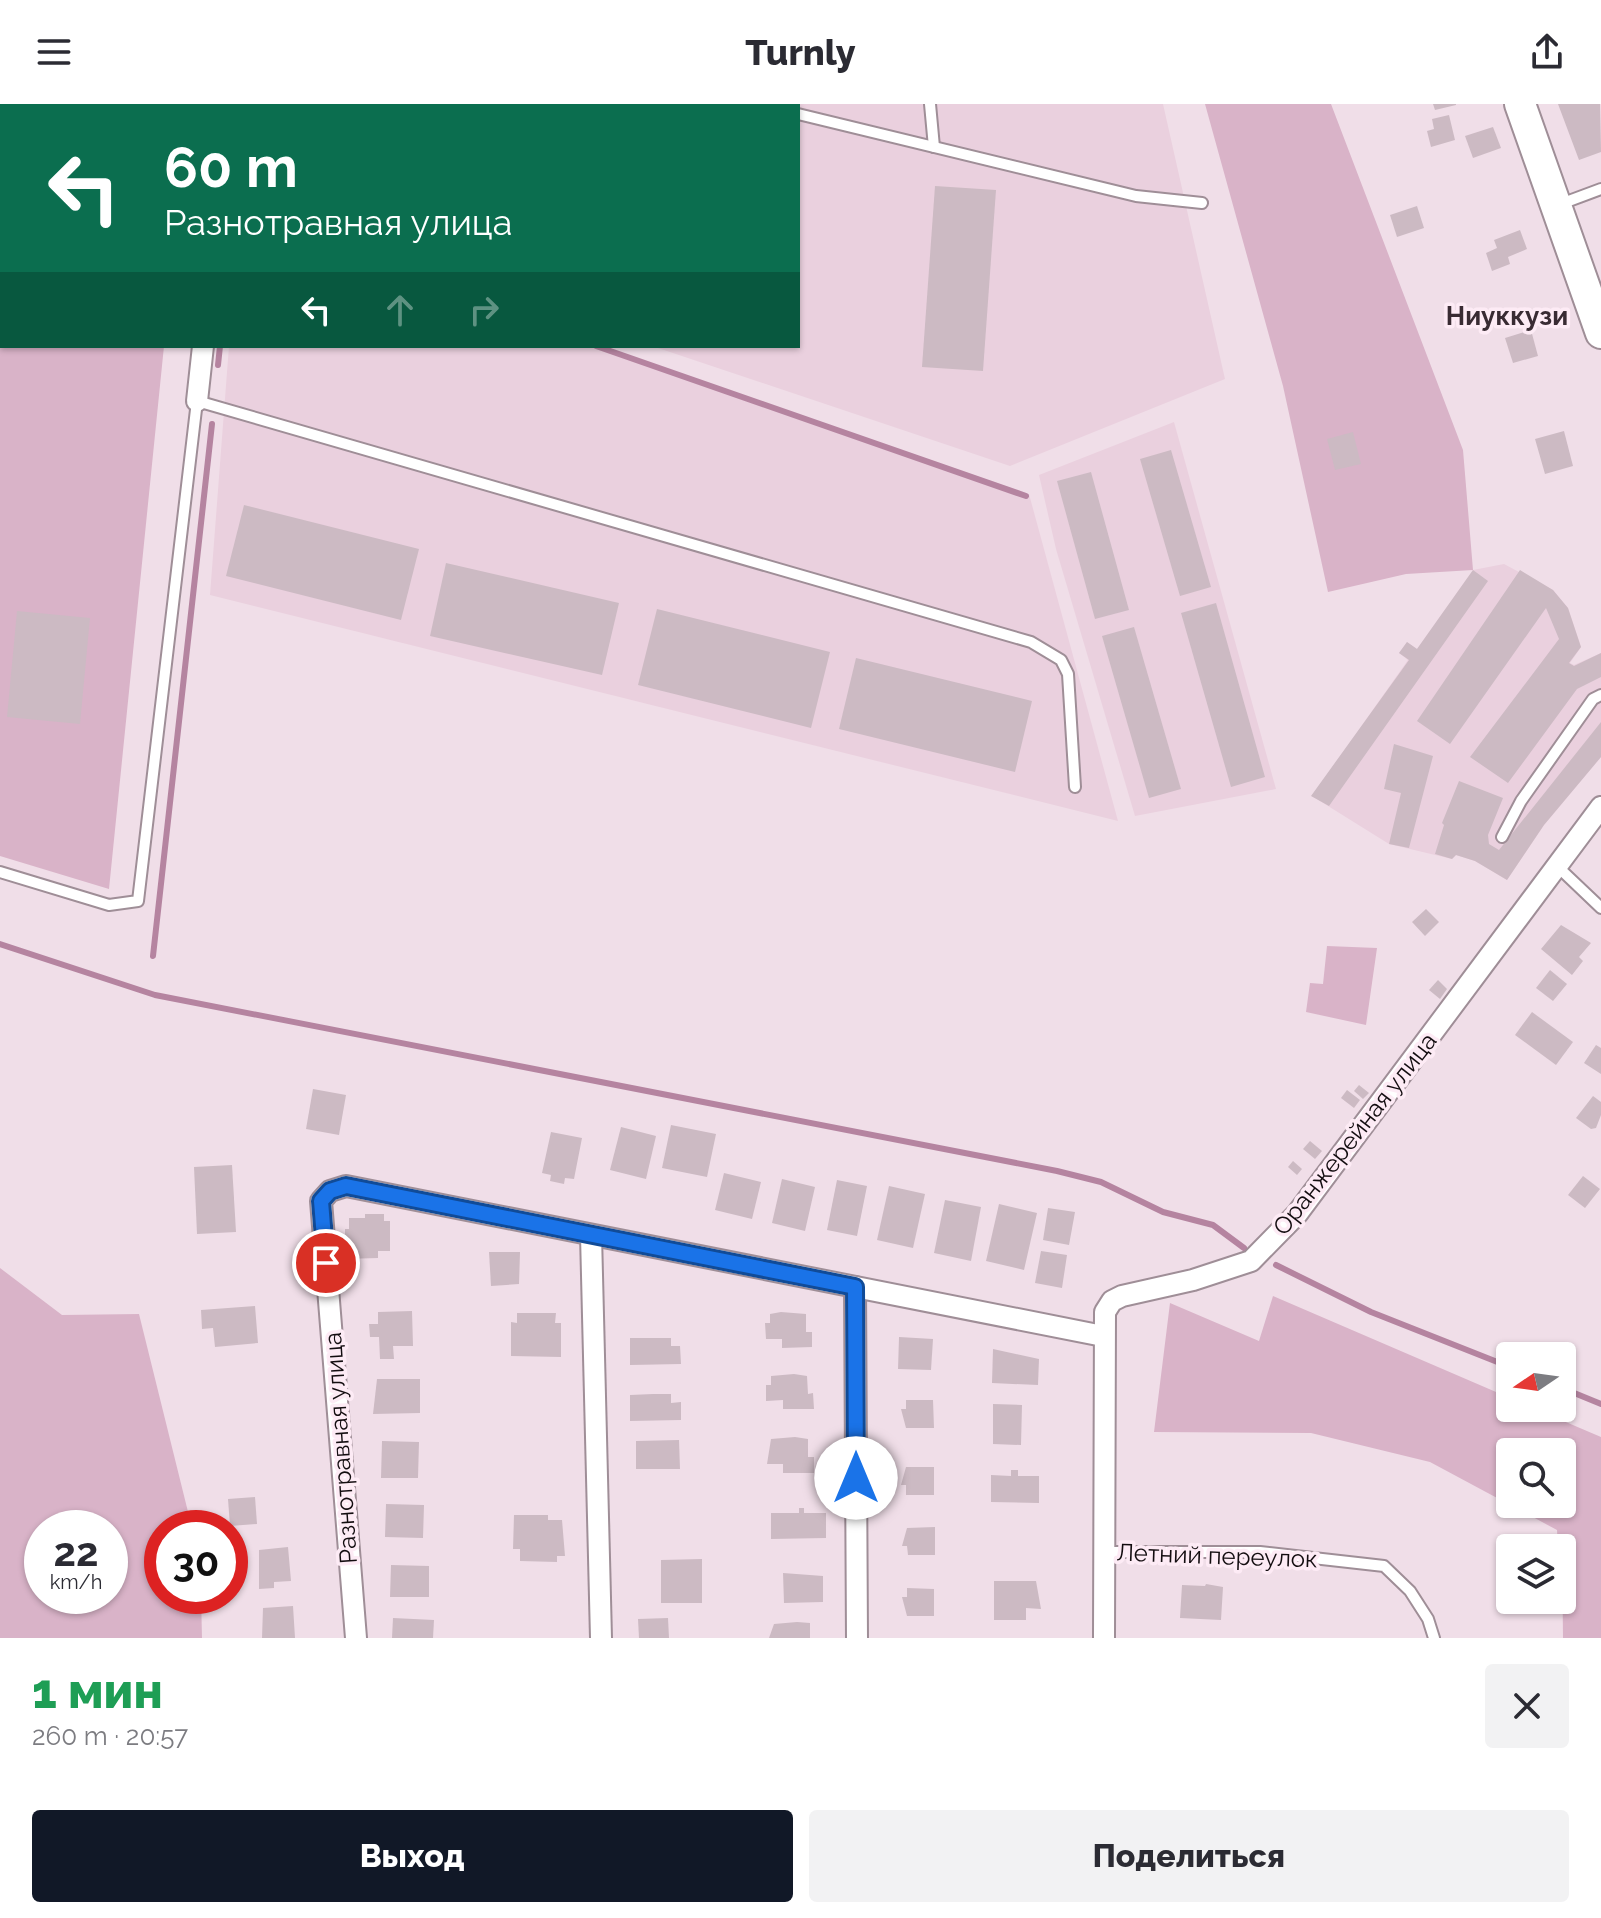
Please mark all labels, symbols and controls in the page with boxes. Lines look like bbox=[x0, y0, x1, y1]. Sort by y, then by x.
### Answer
icon: menu bbox=[32, 30, 76, 74]
icon: share bbox=[1525, 30, 1569, 74]
text: Turnly bbox=[745, 31, 856, 73]
text: 60 m bbox=[164, 134, 298, 200]
icon: left bbox=[32, 136, 136, 240]
text: Разнотравная улица bbox=[164, 201, 512, 243]
icon: left bbox=[294, 288, 338, 332]
icon: ahead bbox=[378, 288, 422, 332]
icon: right bbox=[462, 288, 506, 332]
district label: Ниуккузи bbox=[1446, 301, 1568, 331]
street label: Оранжерейная улица bbox=[1267, 1027, 1443, 1241]
pin bbox=[292, 1229, 360, 1297]
icon: arrive bbox=[304, 1241, 348, 1285]
street label: Разнотравная улица bbox=[318, 1331, 363, 1565]
north arrow bbox=[1496, 1342, 1576, 1422]
map controls bbox=[1496, 1342, 1576, 1614]
position arrow bbox=[814, 1436, 898, 1520]
button: search bbox=[1496, 1438, 1576, 1518]
speed limit sign: 30 bbox=[144, 1510, 248, 1614]
text: 22 bbox=[53, 1528, 99, 1575]
button: layers bbox=[1496, 1534, 1576, 1614]
street label: Летний переулок bbox=[1116, 1537, 1318, 1574]
text: km/h bbox=[50, 1570, 102, 1594]
text: 1 мин bbox=[32, 1663, 163, 1719]
button: close bbox=[1485, 1664, 1569, 1748]
text: 260 m · 20:57 bbox=[32, 1721, 188, 1751]
button: Выход bbox=[32, 1810, 793, 1902]
button: Поделиться bbox=[809, 1810, 1569, 1902]

